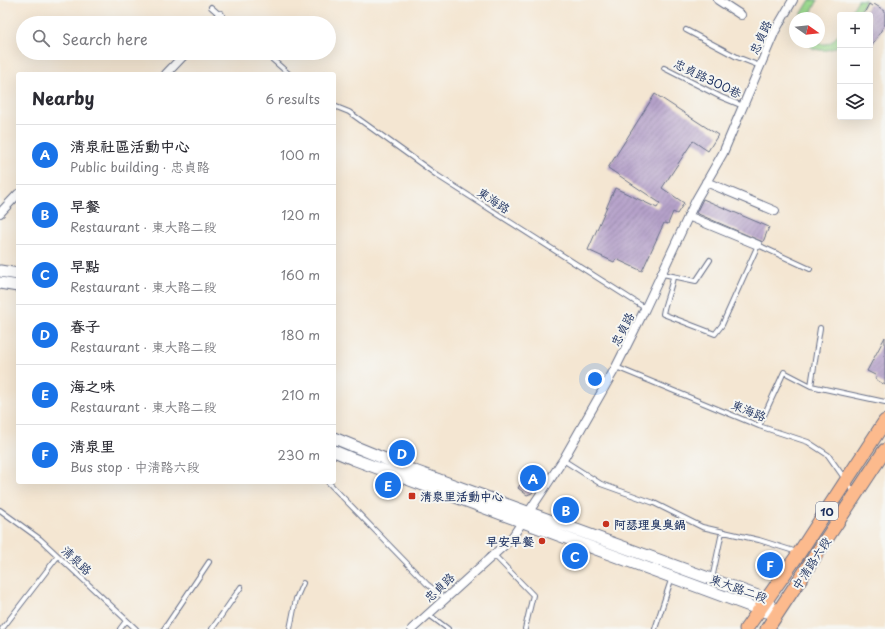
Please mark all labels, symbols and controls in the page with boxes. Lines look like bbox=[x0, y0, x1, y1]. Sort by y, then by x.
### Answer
north arrow bbox=[789, 12, 825, 48]
map controls bbox=[837, 12, 873, 120]
button: + bbox=[837, 12, 873, 48]
search box bbox=[16, 16, 336, 60]
street label: 忠貞路 bbox=[744, 17, 776, 57]
icon: search bbox=[30, 27, 52, 49]
text: Search here bbox=[62, 27, 148, 50]
button: − bbox=[837, 48, 873, 84]
street label: 忠貞路300巷 bbox=[671, 54, 745, 102]
button: layers bbox=[837, 84, 873, 120]
text: Nearby bbox=[32, 85, 94, 111]
text: 6 results bbox=[265, 89, 320, 108]
text: 清泉社區活動中心 bbox=[70, 134, 190, 157]
text: A bbox=[40, 145, 50, 164]
text: 100 m bbox=[280, 145, 320, 164]
text: Public building · 忠貞路 bbox=[70, 157, 210, 176]
street label: 東海路 bbox=[474, 183, 514, 217]
text: 早餐 bbox=[70, 194, 100, 217]
text: B bbox=[41, 205, 49, 224]
text: 120 m bbox=[281, 205, 320, 224]
text: Restaurant · 東大路二段 bbox=[70, 217, 217, 236]
text: 早點 bbox=[70, 254, 100, 277]
text: C bbox=[40, 265, 50, 284]
text: 160 m bbox=[281, 265, 320, 284]
text: Restaurant · 東大路二段 bbox=[70, 277, 217, 296]
street label: 忠貞路 bbox=[606, 309, 638, 349]
text: 春子 bbox=[70, 314, 100, 337]
text: D bbox=[40, 325, 50, 344]
text: 180 m bbox=[281, 325, 320, 344]
text: Restaurant · 東大路二段 bbox=[70, 337, 217, 356]
your location bbox=[585, 369, 605, 389]
text: 海之味 bbox=[70, 374, 115, 397]
text: E bbox=[41, 385, 49, 404]
text: 210 m bbox=[281, 385, 320, 404]
street label: 東海路 bbox=[729, 395, 769, 425]
text: Restaurant · 東大路二段 bbox=[70, 397, 217, 416]
text: 清泉里 bbox=[70, 434, 115, 457]
pin: D bbox=[389, 438, 415, 468]
text: F bbox=[41, 445, 49, 464]
text: 230 m bbox=[278, 445, 320, 464]
text: Bus stop · 中清路六段 bbox=[70, 457, 200, 476]
pin: A bbox=[520, 463, 546, 493]
pin: E bbox=[375, 470, 401, 500]
place label: 清泉里活動中心 bbox=[420, 487, 504, 505]
marker: 清泉里活動中心 bbox=[407, 491, 417, 501]
pin: B bbox=[553, 495, 579, 525]
road number: 10 bbox=[816, 502, 838, 520]
place label: 阿瑟理臭臭鍋 bbox=[614, 515, 686, 533]
marker: 阿瑟理臭臭鍋 bbox=[601, 519, 611, 529]
place label: 早安早餐 bbox=[486, 532, 534, 550]
street label: 中清路六段 bbox=[787, 533, 835, 593]
marker: 早安早餐 bbox=[537, 536, 547, 546]
street label: 清泉路 bbox=[58, 541, 96, 579]
pin: C bbox=[562, 541, 588, 571]
pin: F bbox=[757, 550, 783, 580]
street label: 忠貞路 bbox=[420, 568, 458, 606]
street label: 東大路二段 bbox=[708, 569, 770, 607]

